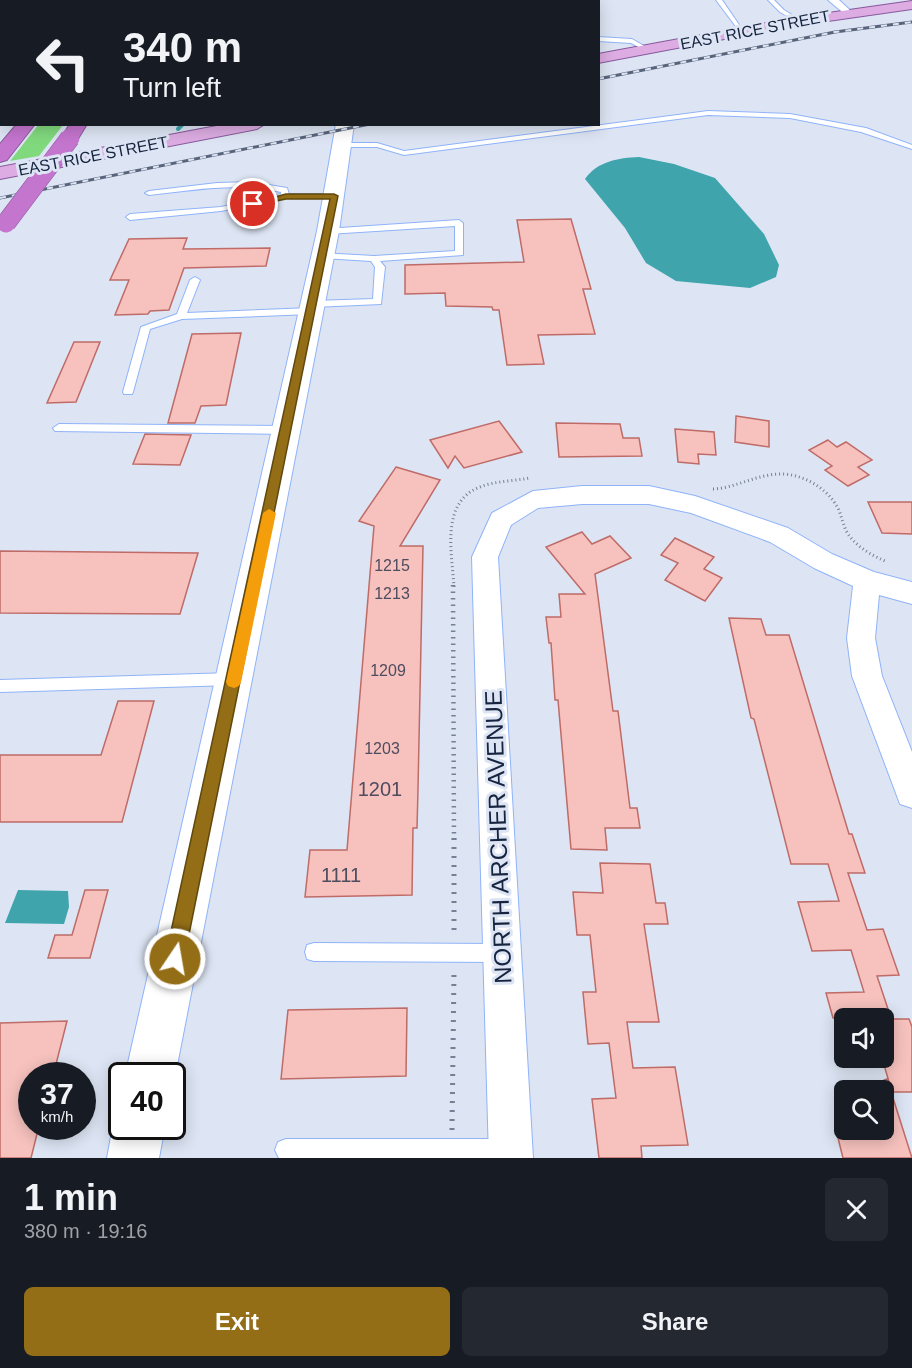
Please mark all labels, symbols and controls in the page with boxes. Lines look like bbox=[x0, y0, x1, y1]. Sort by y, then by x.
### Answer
street label: EAST RICE STREET bbox=[679, 7, 831, 53]
icon: left bbox=[24, 24, 102, 102]
text: 340 m bbox=[123, 24, 242, 71]
text: Turn left bbox=[123, 73, 221, 103]
street label: EAST RICE STREET bbox=[17, 133, 169, 179]
pin bbox=[227, 178, 278, 229]
icon: arrive bbox=[236, 187, 269, 220]
house number: 1215 bbox=[374, 557, 410, 574]
house number: 1213 bbox=[374, 585, 410, 602]
house number: 1209 bbox=[370, 662, 406, 679]
street label: NORTH ARCHER AVENUE bbox=[479, 690, 517, 984]
house number: 1203 bbox=[364, 740, 400, 757]
house number: 1201 bbox=[358, 778, 402, 800]
house number: 1111 bbox=[321, 864, 361, 886]
position arrow bbox=[143, 927, 207, 991]
map controls bbox=[834, 1008, 894, 1140]
button: sound bbox=[834, 1008, 894, 1068]
speed limit sign: 40 bbox=[108, 1062, 186, 1140]
text: 37 bbox=[40, 1077, 74, 1110]
button: search bbox=[834, 1080, 894, 1140]
text: km/h bbox=[41, 1108, 73, 1125]
text: 1 min bbox=[24, 1177, 118, 1218]
button: close bbox=[825, 1178, 888, 1241]
text: 380 m · 19:16 bbox=[24, 1220, 147, 1242]
button: Exit bbox=[24, 1287, 450, 1356]
button: Share bbox=[462, 1287, 888, 1356]

